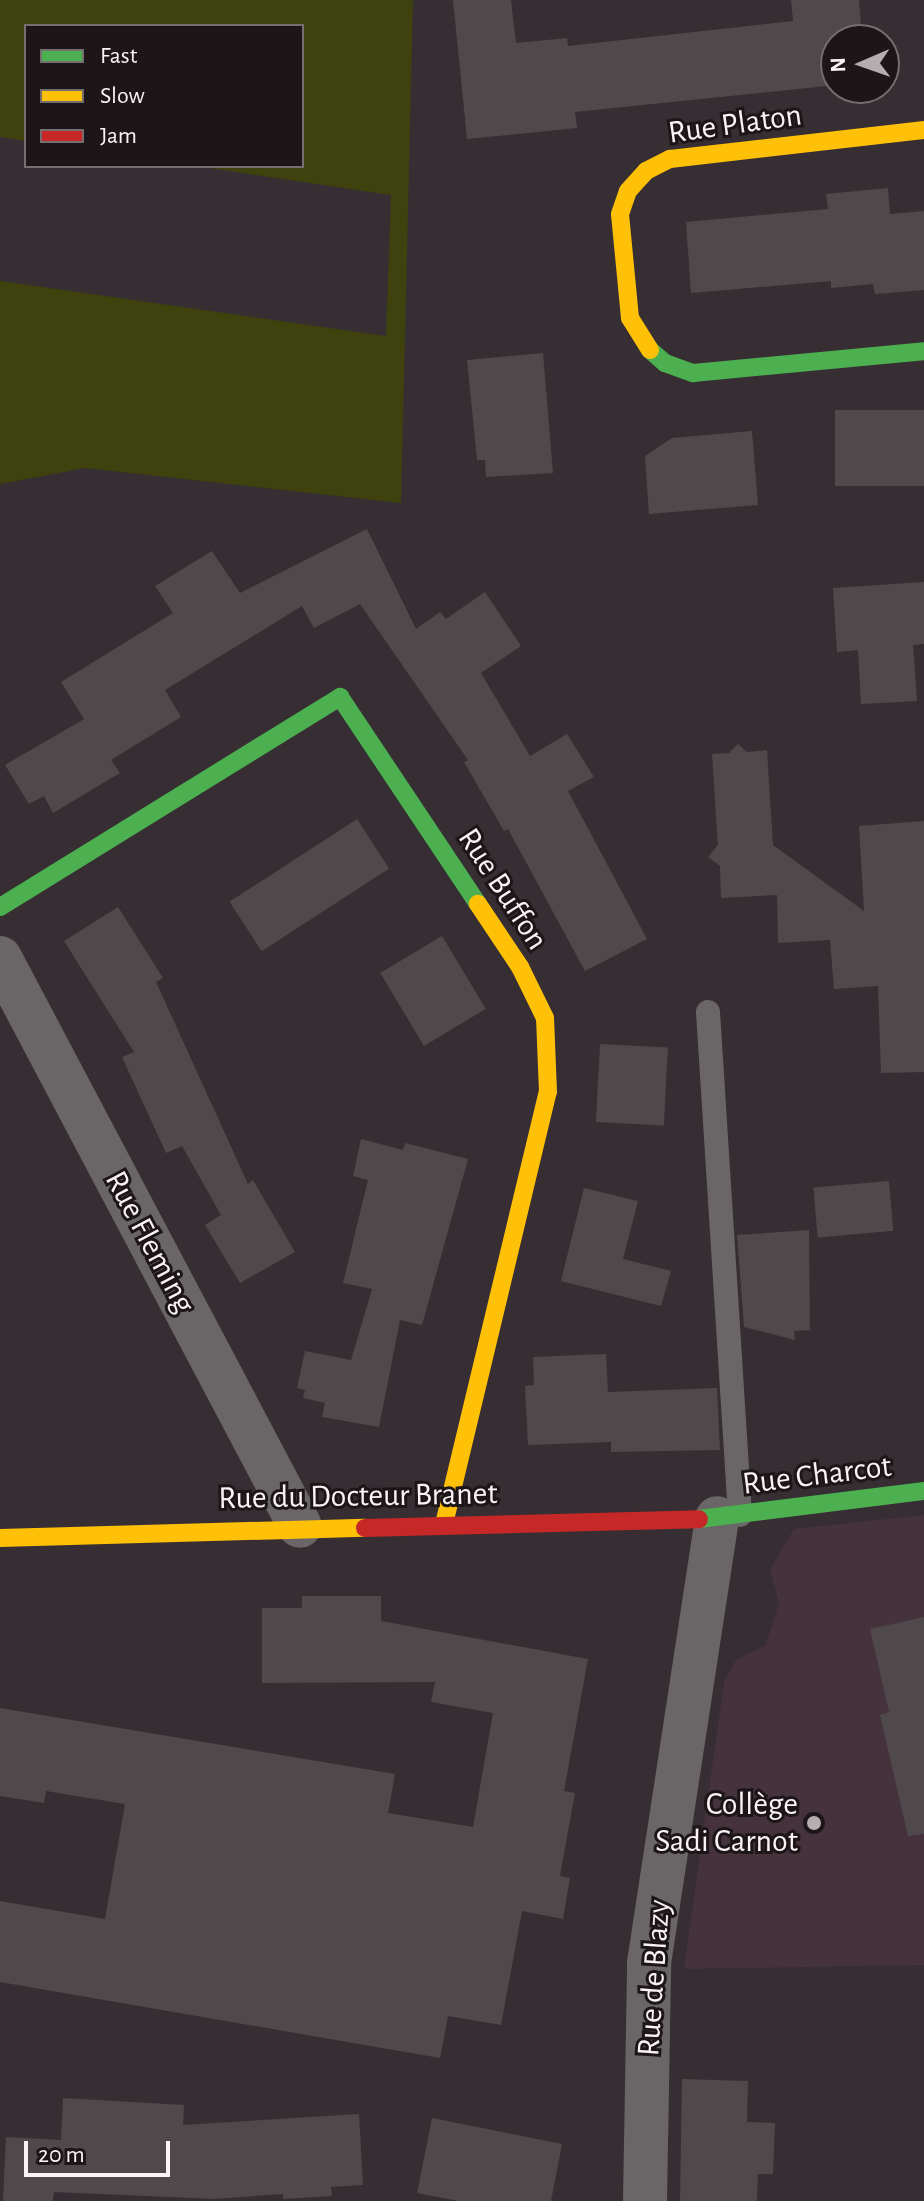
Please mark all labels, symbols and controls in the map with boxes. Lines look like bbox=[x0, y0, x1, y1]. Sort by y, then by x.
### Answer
legend bbox=[24, 24, 304, 168]
north arrow bbox=[820, 24, 900, 104]
text: Fast bbox=[100, 44, 137, 68]
text: N bbox=[827, 57, 849, 73]
text: Slow bbox=[100, 84, 145, 108]
street label: Rue Platon bbox=[666, 96, 804, 152]
text: Jam bbox=[100, 124, 137, 148]
street label: Rue Buffon bbox=[450, 821, 556, 957]
street label: Rue Fleming bbox=[97, 1164, 203, 1320]
street label: Rue Charcot bbox=[740, 1447, 894, 1503]
street label: Rue du Docteur Branet bbox=[218, 1474, 498, 1518]
place label: Collège Sadi Carnot bbox=[655, 1786, 798, 1861]
marker: Collège Sadi Carnot bbox=[805, 1814, 823, 1832]
street label: Rue de Blazy bbox=[629, 1898, 679, 2058]
scale bar bbox=[28, 2125, 174, 2175]
text: 20 m bbox=[38, 2143, 85, 2167]

